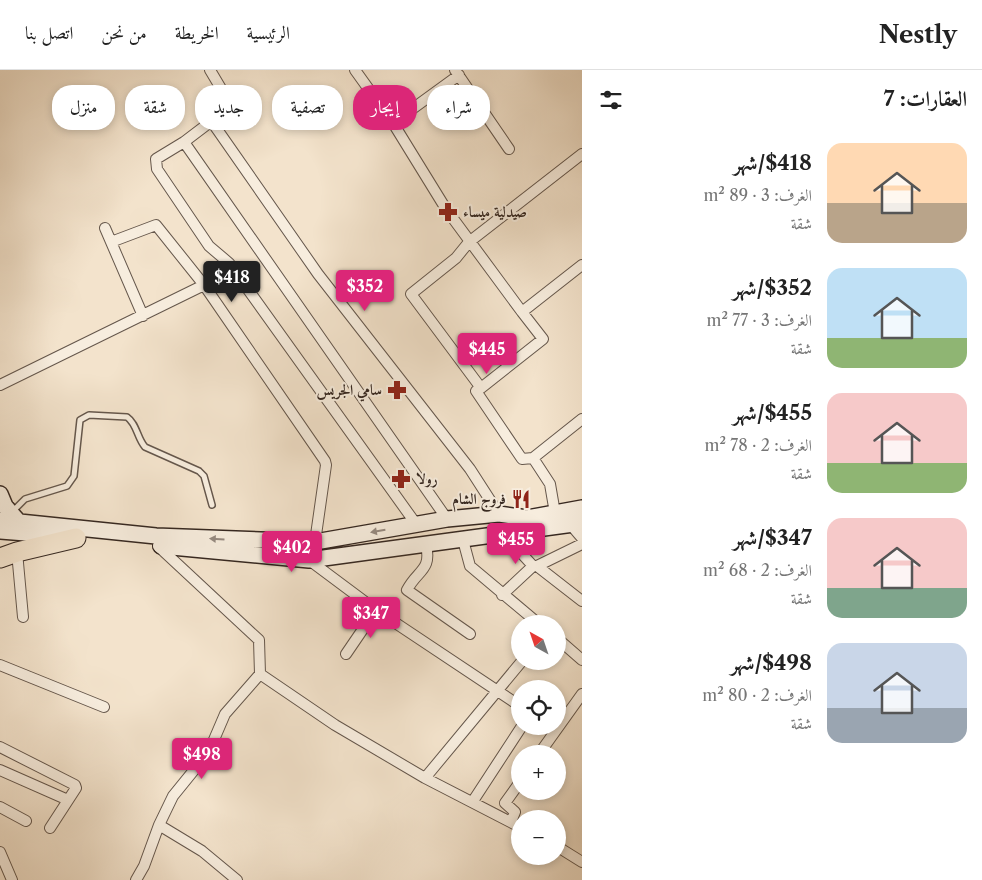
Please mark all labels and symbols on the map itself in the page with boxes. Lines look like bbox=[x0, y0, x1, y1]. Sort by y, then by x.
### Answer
pharmacy icon: صيدلية ميساء bbox=[437, 201, 459, 223]
place label: صيدلية ميساء bbox=[463, 202, 527, 221]
pin: $418 bbox=[202, 260, 262, 303]
pin: $352 bbox=[335, 270, 395, 312]
pin: $445 bbox=[457, 332, 517, 375]
pharmacy icon: سامي الجريس bbox=[386, 379, 408, 401]
place label: سامي الجريس bbox=[317, 380, 382, 402]
pharmacy icon: رولا bbox=[390, 468, 412, 490]
place label: رولا bbox=[416, 469, 438, 488]
restaurant icon: فروج الشام bbox=[510, 488, 532, 510]
place label: فروج الشام bbox=[452, 489, 506, 513]
pin: $455 bbox=[486, 522, 546, 565]
one-way arrow bbox=[370, 528, 386, 536]
pin: $402 bbox=[262, 530, 322, 573]
one-way arrow bbox=[208, 534, 224, 542]
pin: $347 bbox=[341, 596, 401, 639]
north arrow bbox=[511, 615, 566, 670]
pin: $498 bbox=[172, 738, 232, 780]

